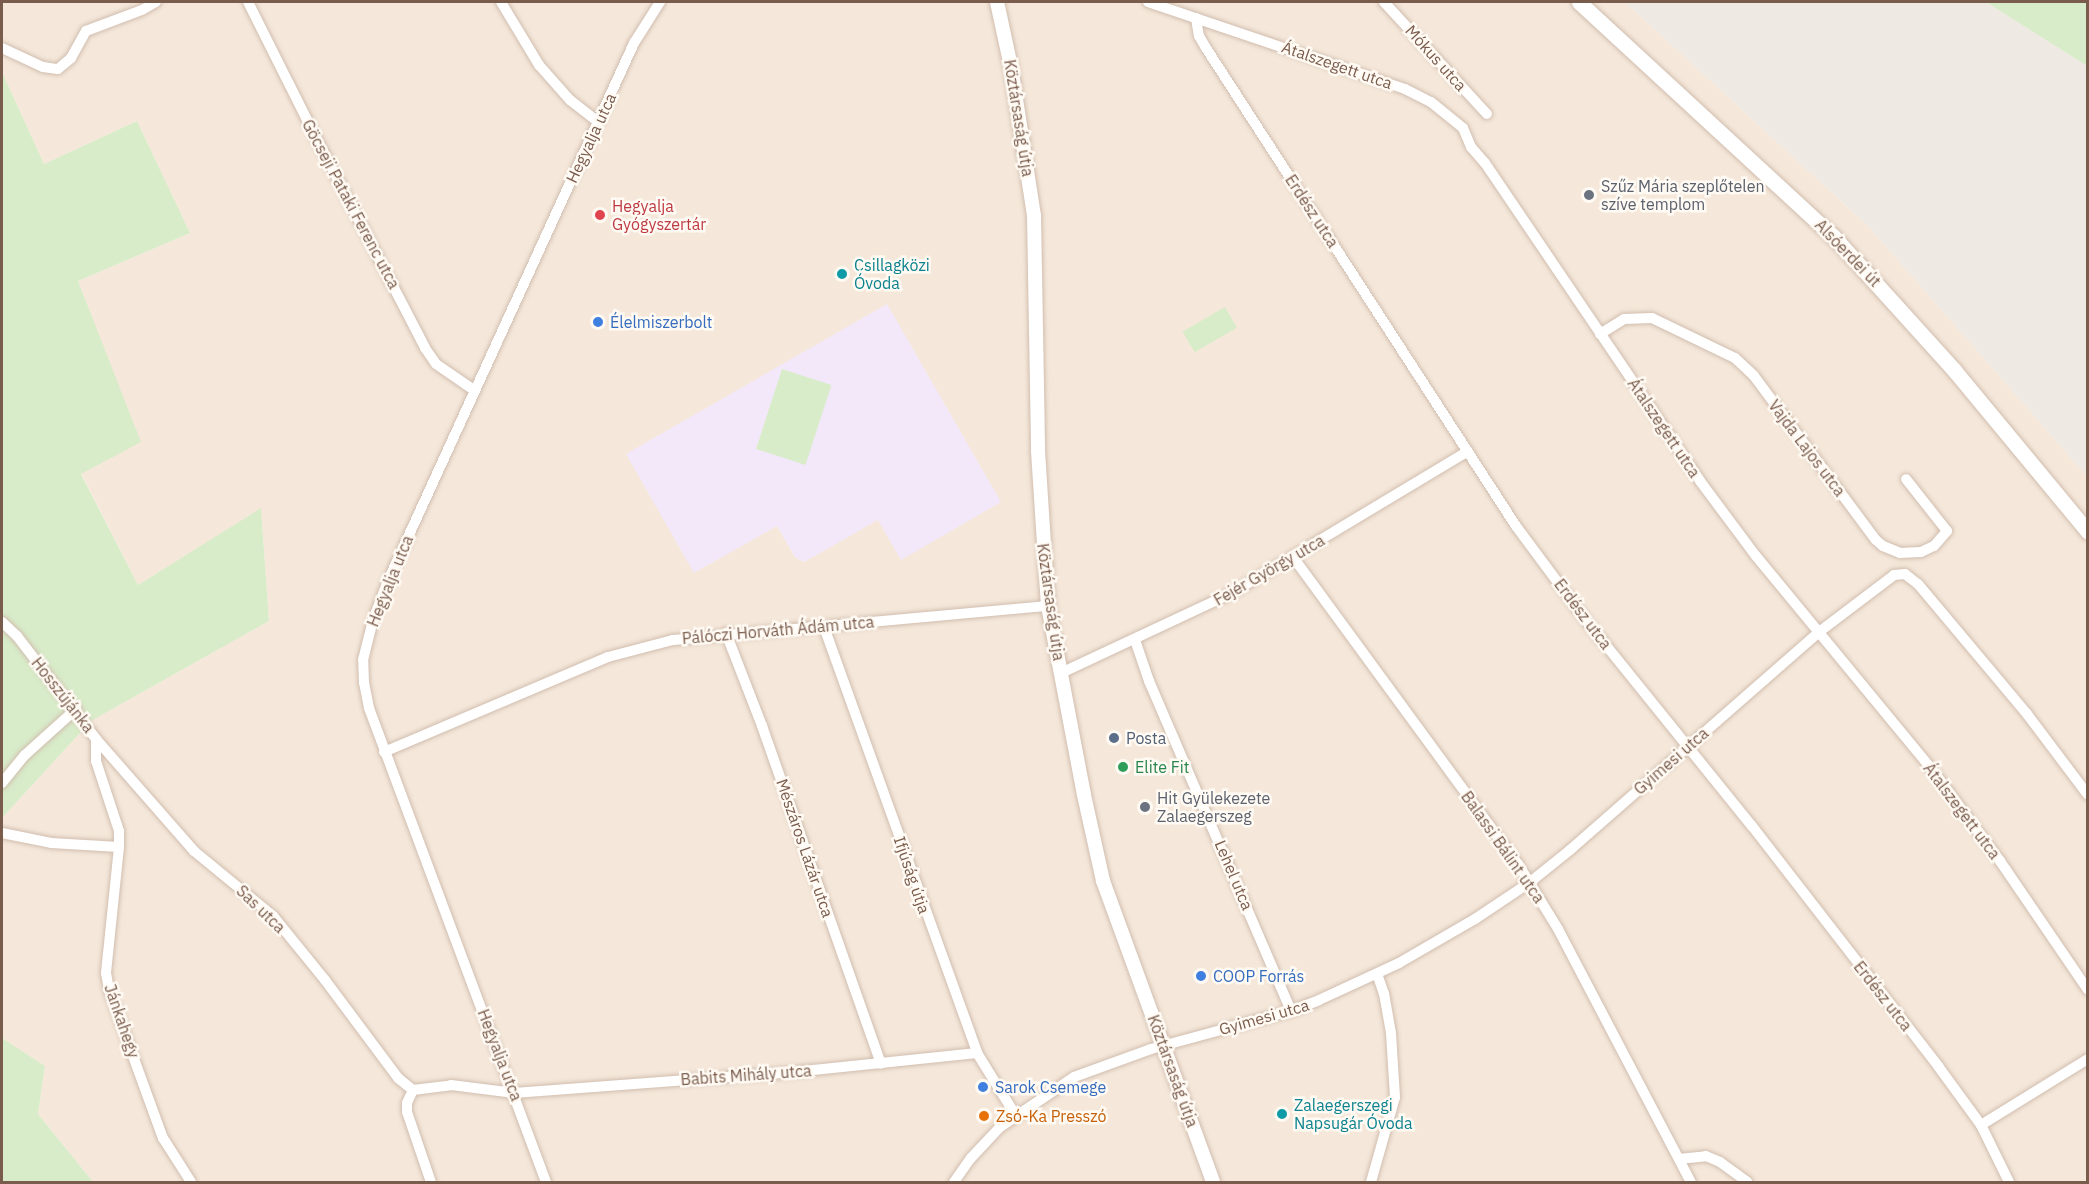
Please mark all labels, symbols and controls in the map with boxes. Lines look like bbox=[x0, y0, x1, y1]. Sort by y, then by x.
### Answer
street label: Mókus utca bbox=[1401, 21, 1471, 95]
street label: Átalszegett utca bbox=[1279, 37, 1395, 93]
street label: Köztársaság útja bbox=[1000, 58, 1038, 178]
street label: Hegyalja utca bbox=[562, 90, 620, 186]
street label: Göcseji Pataki Ferenc utca bbox=[298, 116, 404, 292]
street label: Erdész utca bbox=[1281, 171, 1343, 251]
place label: Szűz Mária szeplőtelen szíve templom bbox=[1601, 176, 1765, 214]
marker: Szűz Mária szeplőtelen szíve templom bbox=[1582, 188, 1596, 202]
place label: Hegyalja Gyógyszertár bbox=[612, 196, 706, 234]
marker: Hegyalja Gyógyszertár bbox=[593, 208, 607, 222]
street label: Alsóerdei út bbox=[1811, 215, 1885, 291]
place label: Csillagközi Óvoda bbox=[854, 255, 930, 293]
marker: Csillagközi Óvoda bbox=[835, 267, 849, 281]
place label: Élelmiszerbolt bbox=[610, 312, 712, 332]
marker: Élelmiszerbolt bbox=[591, 315, 605, 329]
street label: Átalszegett utca bbox=[1624, 375, 1704, 481]
street label: Vajda Lajos utca bbox=[1765, 396, 1849, 500]
street label: Fejér György utca bbox=[1210, 530, 1328, 610]
street label: Hegyalja utca bbox=[363, 533, 417, 629]
street label: Köztársaság útja bbox=[1033, 542, 1069, 662]
street label: Erdész utca bbox=[1550, 575, 1616, 653]
street label: Pálóczi Horváth Ádám utca bbox=[681, 612, 875, 648]
street label: Hosszújánka bbox=[28, 653, 98, 737]
street label: Gyimesi utca bbox=[1630, 723, 1712, 799]
place label: Posta bbox=[1126, 728, 1166, 748]
marker: Posta bbox=[1107, 731, 1121, 745]
place label: Elite Fit bbox=[1135, 757, 1189, 777]
street label: Átalszegett utca bbox=[1920, 759, 2004, 863]
marker: Elite Fit bbox=[1116, 760, 1130, 774]
street label: Mészáros Lázár utca bbox=[772, 776, 838, 920]
street label: Balassi Bálint utca bbox=[1457, 787, 1549, 907]
place label: Hit Gyülekezete Zalaegerszeg bbox=[1157, 788, 1270, 826]
marker: Hit Gyülekezete Zalaegerszeg bbox=[1138, 800, 1152, 814]
street label: Ifjúság útja bbox=[890, 834, 934, 916]
street label: Lehel utca bbox=[1211, 837, 1257, 913]
street label: Sas utca bbox=[233, 881, 289, 937]
street label: Erdész utca bbox=[1850, 957, 1916, 1035]
place label: COOP Forrás bbox=[1213, 966, 1304, 986]
marker: COOP Forrás bbox=[1194, 969, 1208, 983]
street label: Jánkahegy bbox=[100, 981, 144, 1061]
street label: Gyimesi utca bbox=[1217, 995, 1311, 1039]
street label: Hegyalja utca bbox=[474, 1006, 526, 1104]
street label: Köztársaság útja bbox=[1144, 1012, 1202, 1130]
street label: Babits Mihály utca bbox=[680, 1061, 812, 1089]
place label: Sarok Csemege bbox=[995, 1077, 1106, 1097]
marker: Sarok Csemege bbox=[976, 1080, 990, 1094]
place label: Zalaegerszegi Napsugár Óvoda bbox=[1294, 1095, 1412, 1133]
place label: Zsó-Ka Presszó bbox=[996, 1106, 1106, 1126]
marker: Zalaegerszegi Napsugár Óvoda bbox=[1275, 1107, 1289, 1121]
marker: Zsó-Ka Presszó bbox=[977, 1109, 991, 1123]

